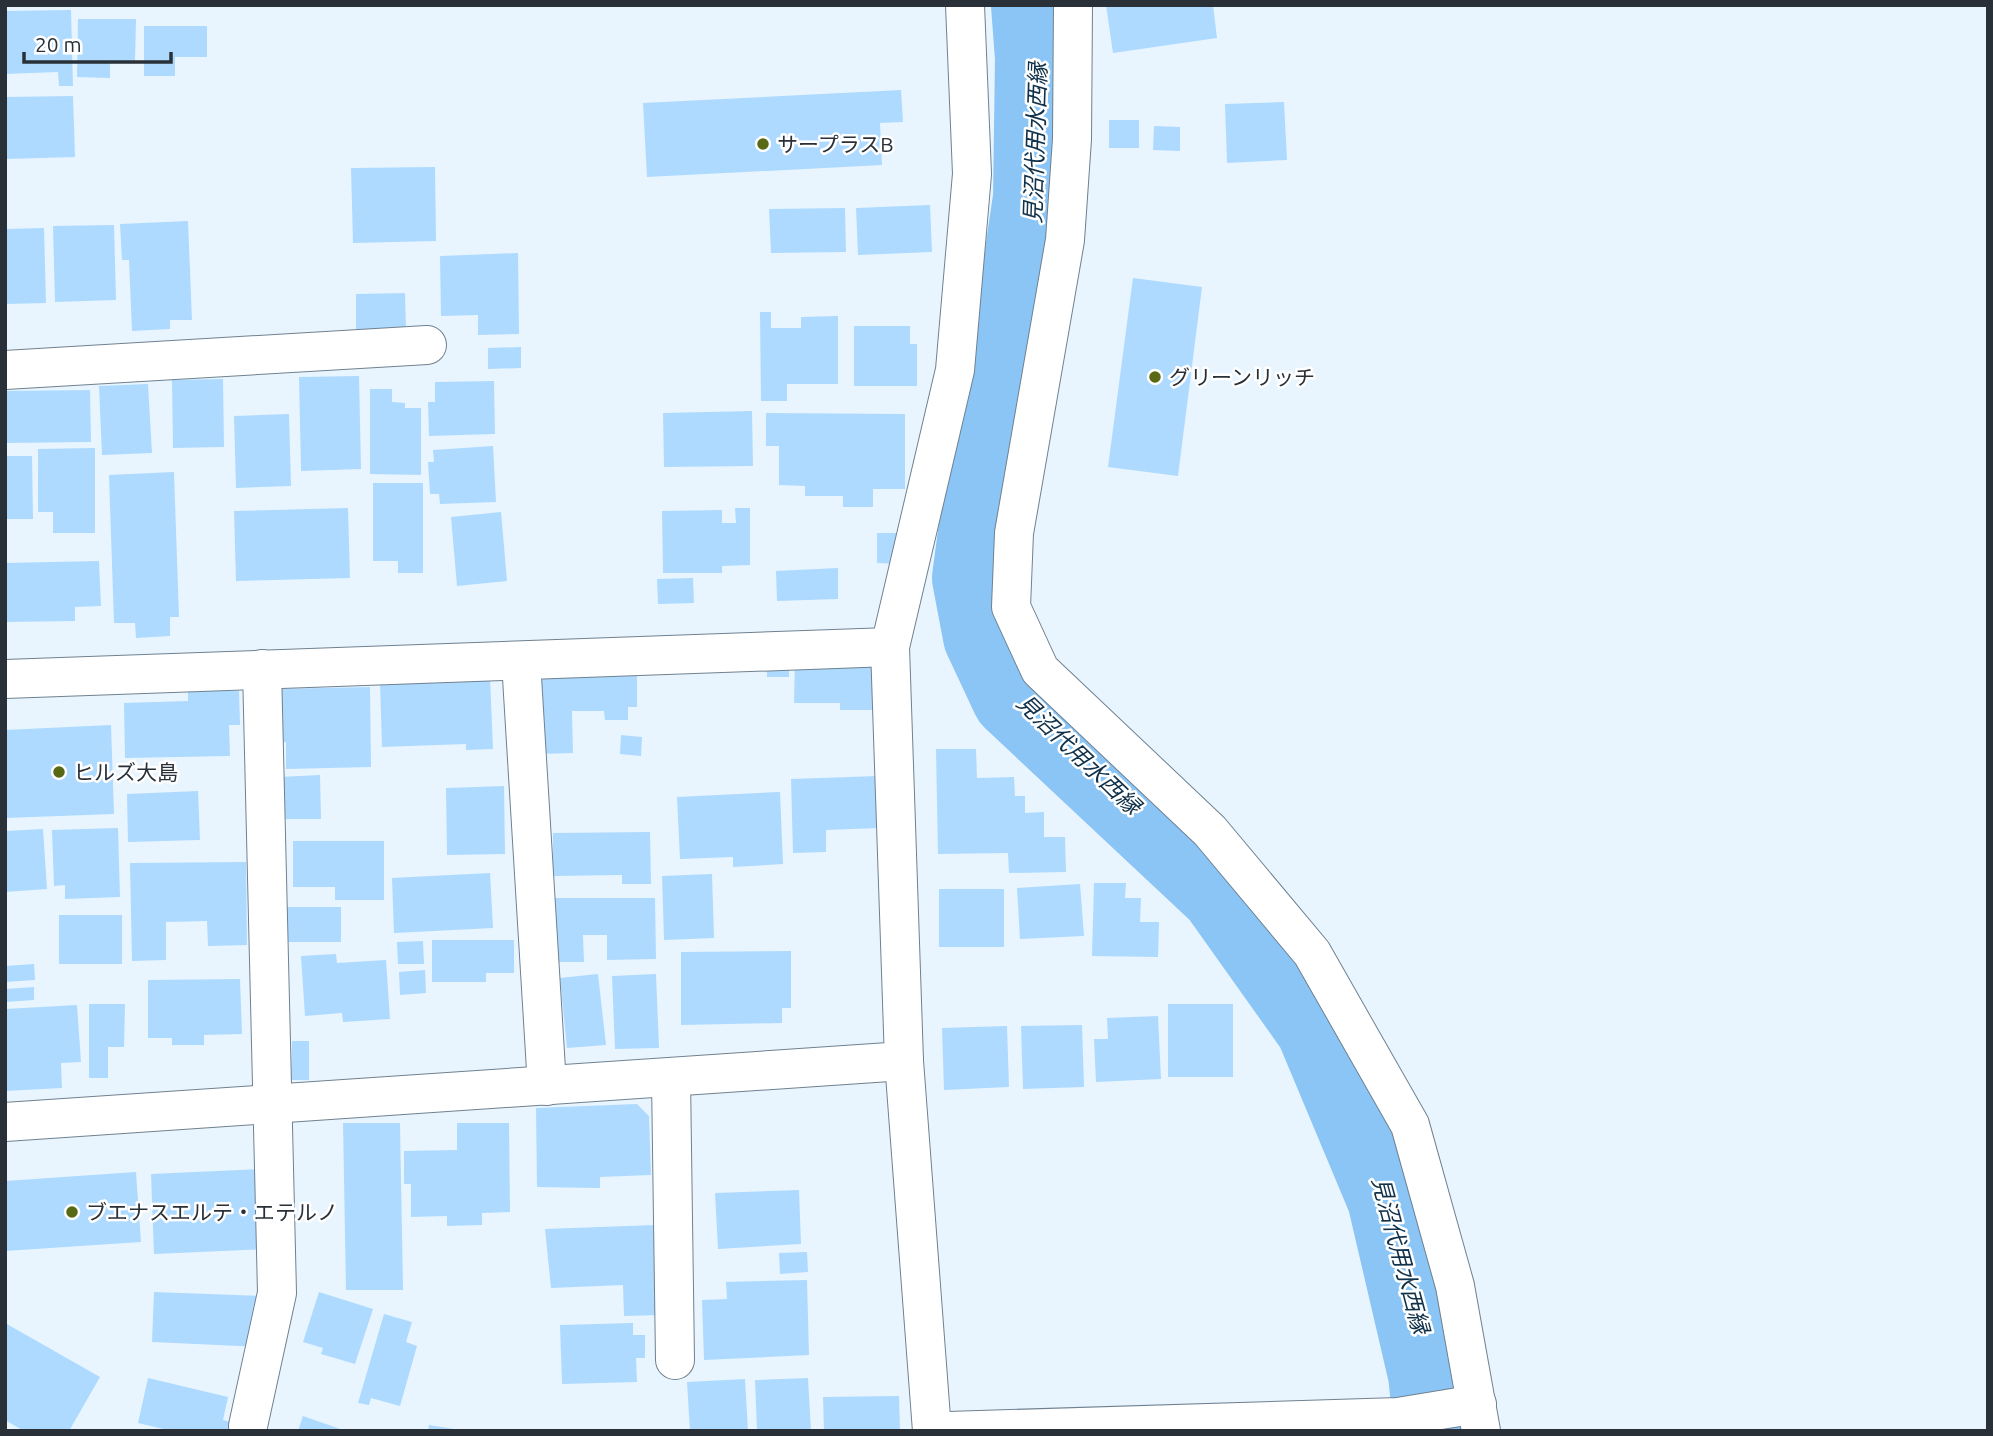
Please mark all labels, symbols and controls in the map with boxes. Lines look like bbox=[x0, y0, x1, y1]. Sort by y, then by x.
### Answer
scale bar bbox=[24, 21, 172, 65]
text: 20 m bbox=[35, 32, 82, 56]
water label: 見沼代用水西縁 bbox=[1020, 59, 1050, 224]
place label: サープラスB bbox=[777, 132, 894, 156]
marker: サープラスB bbox=[755, 136, 771, 152]
place label: グリーンリッチ bbox=[1169, 365, 1315, 389]
marker: グリーンリッチ bbox=[1147, 369, 1163, 385]
water label: 見沼代用水西縁 bbox=[1012, 689, 1148, 821]
place label: ヒルズ大島 bbox=[73, 760, 178, 784]
marker: ヒルズ大島 bbox=[51, 764, 67, 780]
water label: 見沼代用水西縁 bbox=[1368, 1174, 1435, 1339]
place label: ブエナスエルテ・エテルノ bbox=[86, 1200, 338, 1224]
marker: ブエナスエルテ・エテルノ bbox=[64, 1204, 80, 1220]

